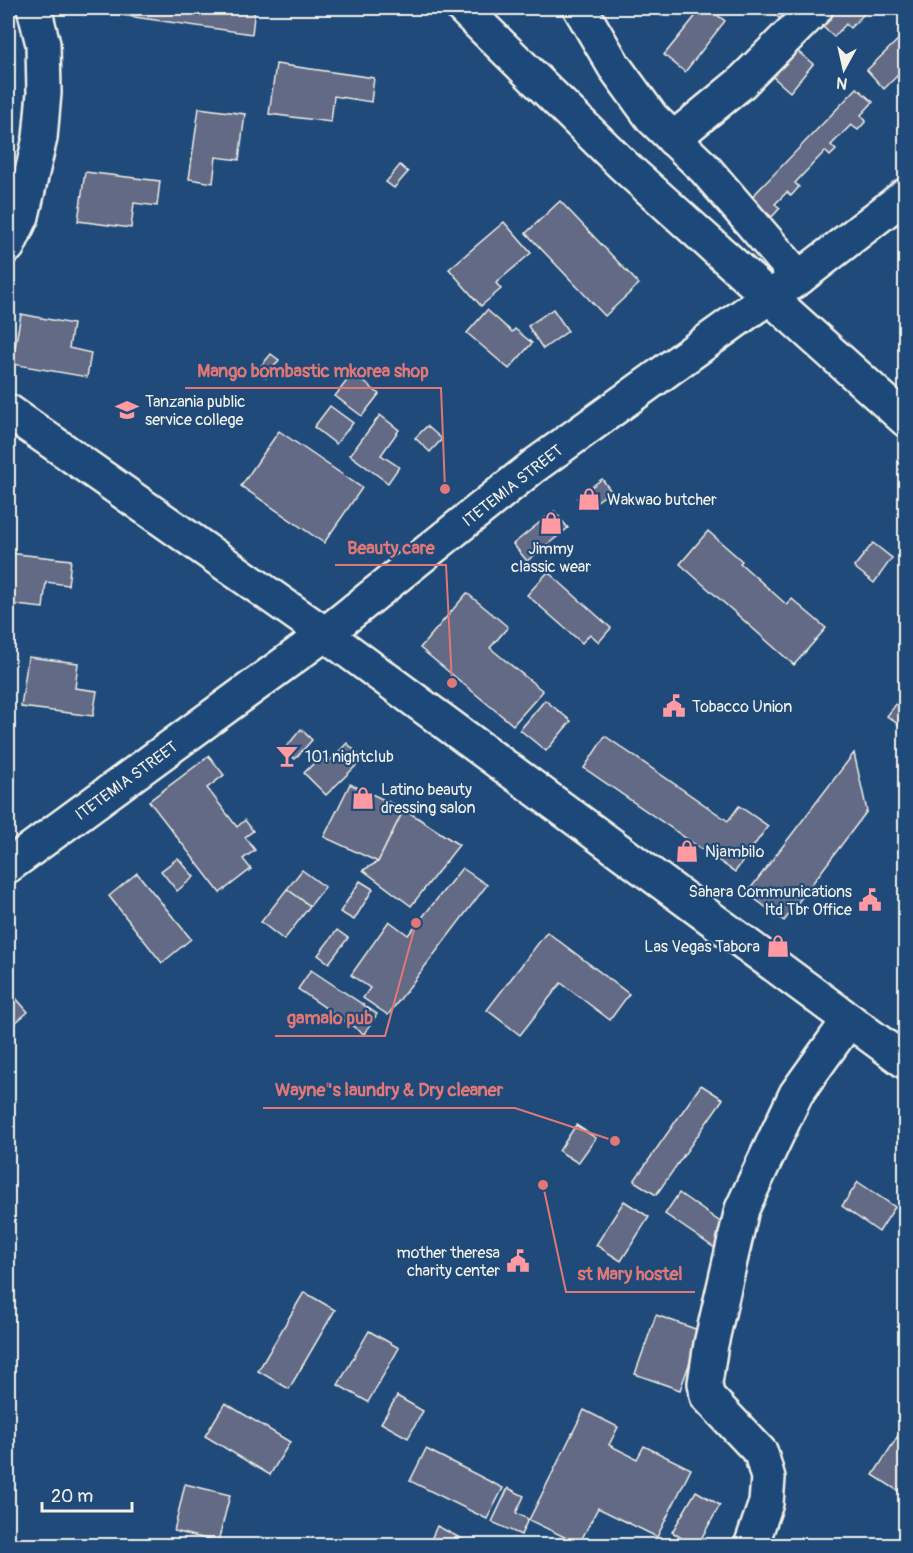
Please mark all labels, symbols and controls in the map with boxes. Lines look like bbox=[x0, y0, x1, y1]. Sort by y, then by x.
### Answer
north arrow bbox=[814, 39, 874, 99]
text: N bbox=[835, 72, 849, 94]
callout: Mango bombastic mkorea shop bbox=[185, 352, 441, 388]
text: Mango bombastic mkorea shop bbox=[197, 360, 429, 383]
place label: Tanzania public service college bbox=[145, 392, 245, 430]
school or university icon: Tanzania public service college bbox=[114, 397, 140, 423]
street label: ITETEMIA STREET bbox=[458, 440, 567, 531]
shop icon: Wakwao butcher bbox=[576, 486, 602, 512]
place label: Wakwao butcher bbox=[607, 490, 717, 510]
shop icon: Jimmy classic wear bbox=[538, 510, 564, 536]
callout: Beauty care bbox=[335, 529, 446, 565]
text: Beauty care bbox=[347, 537, 436, 560]
place label: Jimmy classic wear bbox=[511, 539, 591, 577]
public building icon: Tobacco Union bbox=[661, 693, 687, 719]
place label: Tobacco Union bbox=[692, 697, 792, 717]
street label: ITETEMIA STREET bbox=[71, 737, 182, 825]
bar icon: 101 nightclub bbox=[274, 743, 300, 769]
place label: 101 nightclub bbox=[305, 747, 394, 767]
place label: Latino beauty dressing salon bbox=[381, 780, 476, 818]
shop icon: Latino beauty dressing salon bbox=[350, 785, 376, 811]
shop icon: Njambilo bbox=[674, 838, 700, 864]
place label: Njambilo bbox=[705, 842, 765, 862]
place label: Sahara Communications ltd Tbr Office bbox=[689, 882, 852, 920]
public building icon: Sahara Communications ltd Tbr Office bbox=[857, 887, 883, 913]
shop icon: Las Vegas Tabora bbox=[765, 933, 791, 959]
place label: Las Vegas Tabora bbox=[644, 937, 760, 957]
callout: gamalo pub bbox=[275, 1000, 385, 1036]
text: gamalo pub bbox=[287, 1007, 373, 1030]
callout: Wayne"s laundry & Dry cleaner bbox=[263, 1072, 515, 1108]
text: Wayne"s laundry & Dry cleaner bbox=[275, 1079, 504, 1102]
place label: mother theresa charity center bbox=[396, 1243, 500, 1281]
public building icon: mother theresa charity center bbox=[505, 1248, 531, 1274]
callout: st Mary hostel bbox=[566, 1256, 695, 1292]
text: st Mary hostel bbox=[577, 1263, 683, 1286]
scale bar bbox=[42, 1475, 132, 1513]
text: 20 m bbox=[51, 1485, 93, 1508]

